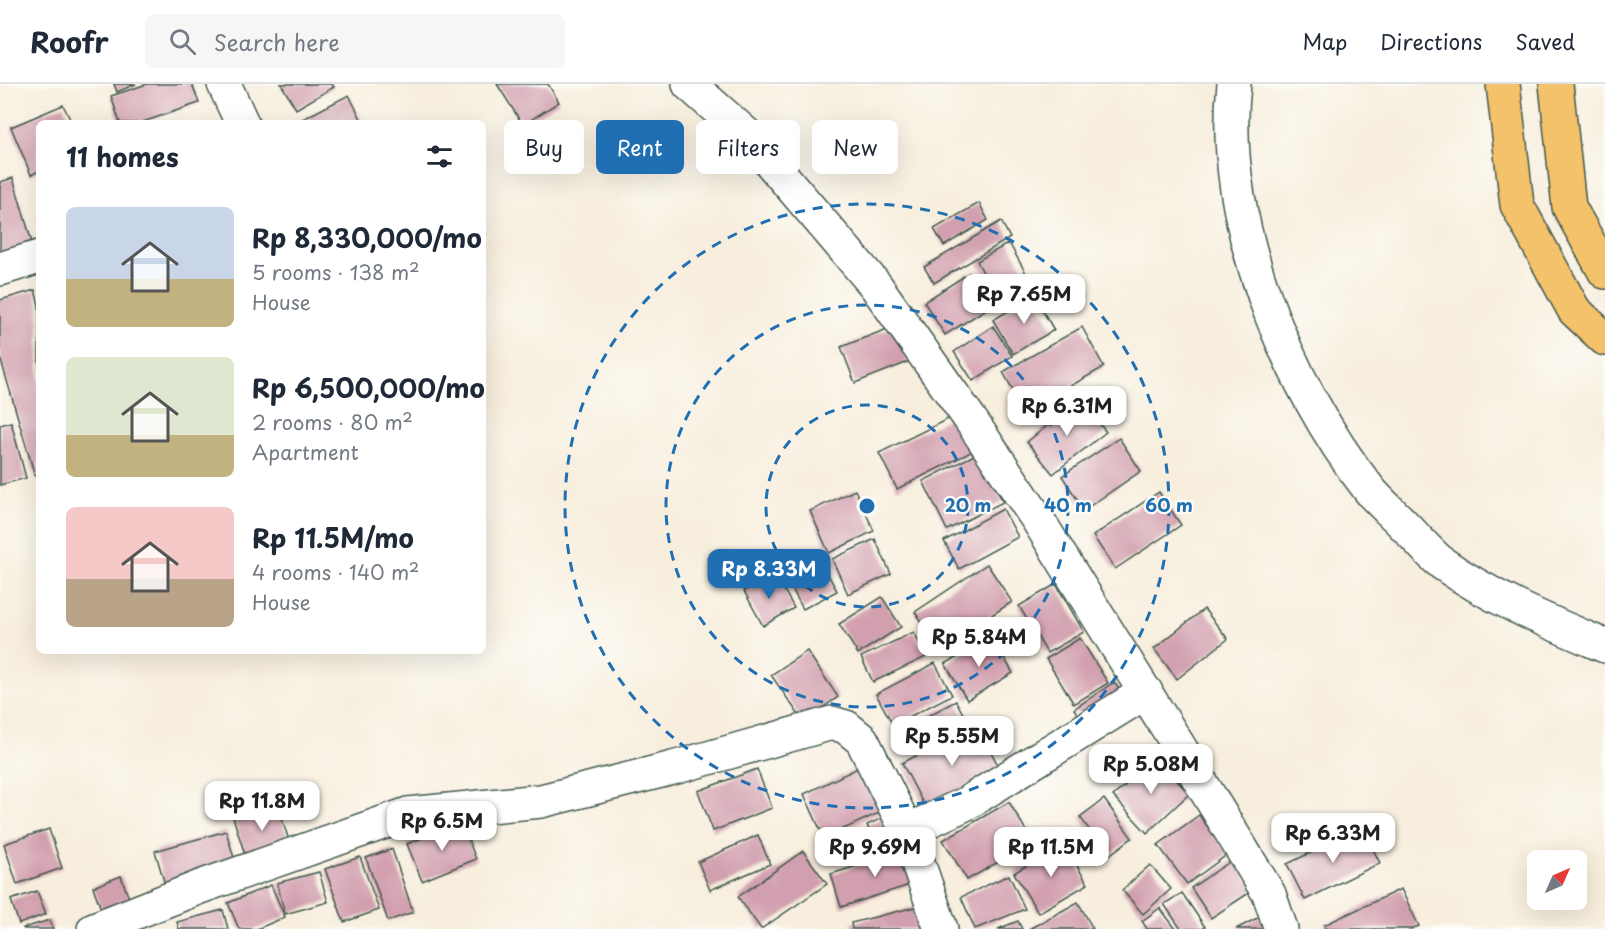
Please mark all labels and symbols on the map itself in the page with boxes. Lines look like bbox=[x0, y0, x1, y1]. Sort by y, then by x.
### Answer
pin: Rp 7.65M bbox=[962, 274, 1086, 325]
pin: Rp 6.31M bbox=[1005, 386, 1129, 437]
text: 20 m bbox=[945, 491, 991, 518]
text: 40 m bbox=[1044, 491, 1092, 518]
text: 60 m bbox=[1145, 491, 1193, 518]
centre of rings bbox=[857, 496, 877, 516]
pin: Rp 8.33M bbox=[707, 549, 831, 600]
pin: Rp 5.84M bbox=[917, 617, 1041, 668]
pin: Rp 5.55M bbox=[890, 716, 1014, 767]
pin: Rp 5.08M bbox=[1089, 744, 1213, 795]
pin: Rp 11.8M bbox=[200, 781, 324, 832]
pin: Rp 6.5M bbox=[387, 801, 497, 852]
pin: Rp 6.33M bbox=[1271, 813, 1395, 864]
pin: Rp 9.69M bbox=[813, 827, 937, 878]
pin: Rp 11.5M bbox=[989, 827, 1113, 878]
north arrow bbox=[1527, 850, 1587, 910]

